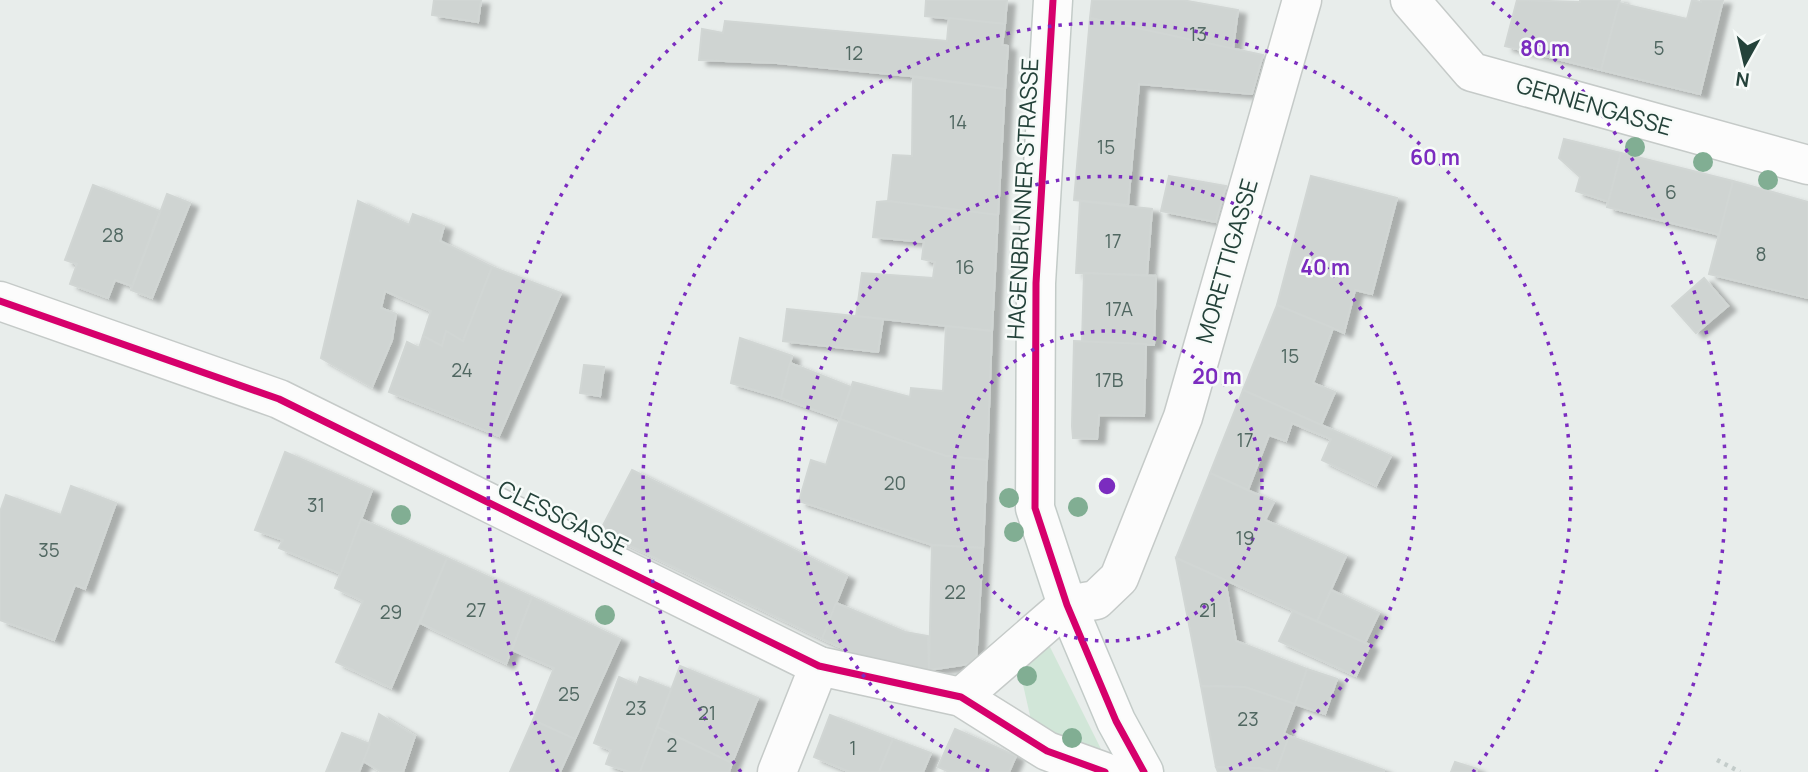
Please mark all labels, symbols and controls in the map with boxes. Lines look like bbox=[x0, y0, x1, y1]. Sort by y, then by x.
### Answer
house number: 13 bbox=[1189, 21, 1207, 47]
north arrow bbox=[1710, 28, 1780, 98]
text: 80 m bbox=[1520, 34, 1570, 62]
house number: 5 bbox=[1654, 35, 1665, 61]
house number: 12 bbox=[845, 40, 863, 66]
street label: HAGENBRUNNER STRASSE bbox=[999, 57, 1045, 340]
text: N bbox=[1734, 66, 1751, 94]
street label: GERNENGASSE bbox=[1513, 68, 1676, 142]
house number: 14 bbox=[949, 109, 967, 135]
house number: 15 bbox=[1097, 134, 1115, 160]
text: 60 m bbox=[1410, 143, 1460, 171]
street label: MORETTIGASSE bbox=[1187, 175, 1265, 347]
house number: 6 bbox=[1665, 179, 1677, 205]
house number: 28 bbox=[102, 222, 124, 248]
house number: 17 bbox=[1105, 228, 1121, 254]
house number: 8 bbox=[1755, 241, 1767, 267]
text: 40 m bbox=[1300, 253, 1350, 281]
house number: 16 bbox=[955, 254, 975, 280]
house number: 17A bbox=[1105, 296, 1133, 322]
house number: 15 bbox=[1281, 343, 1299, 369]
house number: 24 bbox=[451, 357, 473, 383]
text: 20 m bbox=[1192, 362, 1242, 390]
house number: 17B bbox=[1095, 367, 1124, 393]
house number: 17 bbox=[1237, 427, 1253, 453]
house number: 20 bbox=[884, 470, 906, 496]
street label: CLESSGASSE bbox=[493, 472, 634, 562]
centre of rings bbox=[1095, 474, 1119, 498]
house number: 31 bbox=[307, 492, 325, 518]
house number: 19 bbox=[1235, 525, 1255, 551]
house number: 35 bbox=[38, 537, 60, 563]
house number: 22 bbox=[944, 579, 966, 605]
house number: 27 bbox=[466, 597, 486, 623]
house number: 21 bbox=[1199, 597, 1217, 623]
house number: 29 bbox=[380, 599, 402, 625]
house number: 25 bbox=[558, 681, 580, 707]
house number: 23 bbox=[625, 695, 647, 721]
house number: 21 bbox=[698, 700, 716, 726]
house number: 23 bbox=[1237, 706, 1259, 732]
house number: 2 bbox=[667, 732, 677, 758]
house number: 1 bbox=[849, 735, 857, 761]

